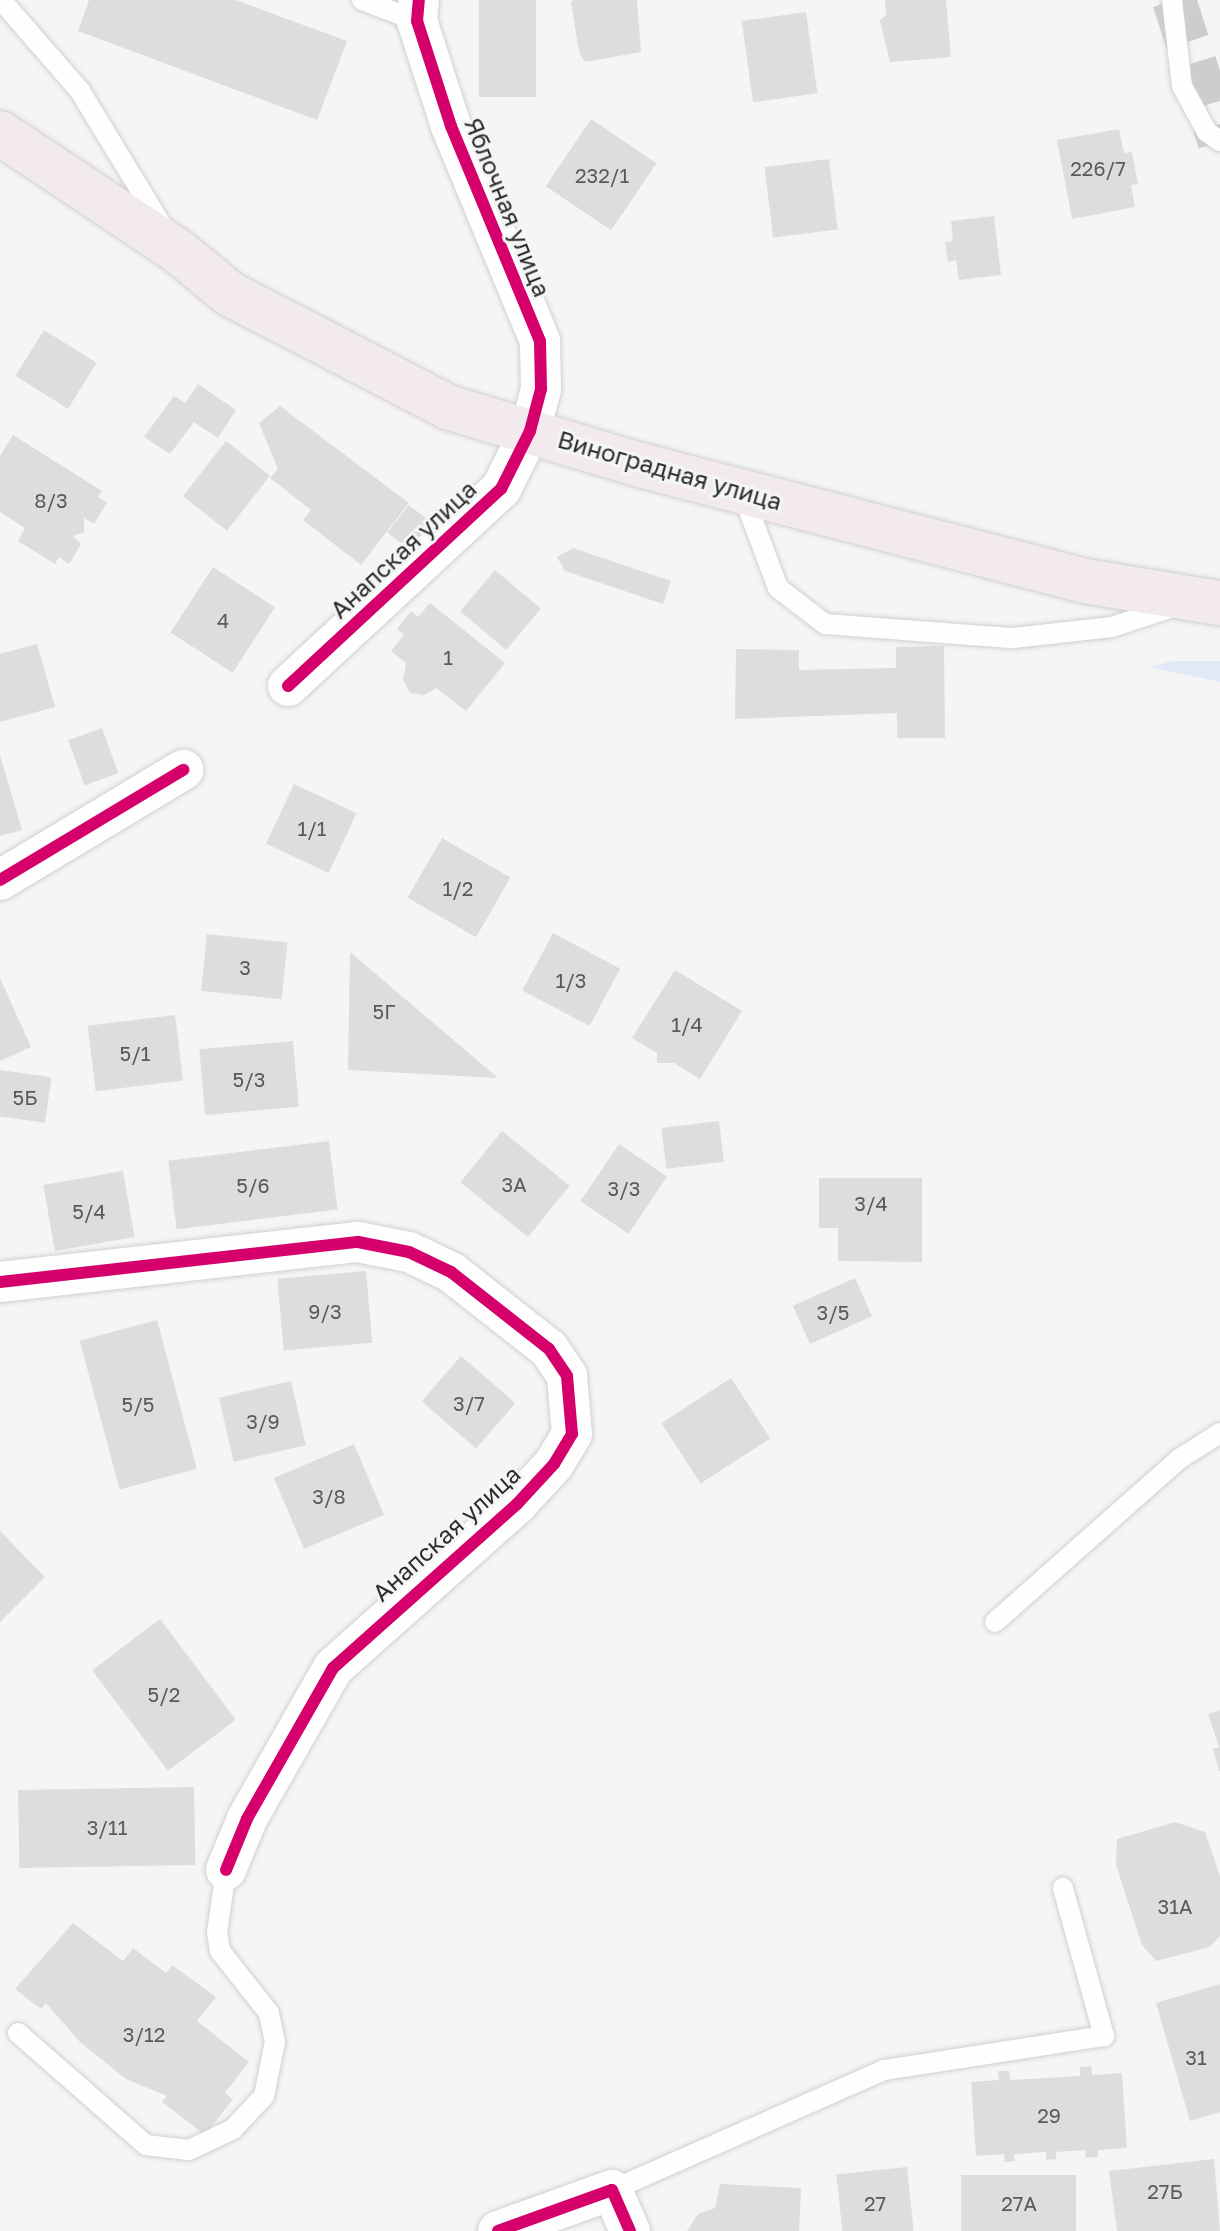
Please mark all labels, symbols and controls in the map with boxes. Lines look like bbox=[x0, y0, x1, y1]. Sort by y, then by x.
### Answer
street label: Яблочная улица bbox=[459, 113, 557, 301]
house number: 226/7 bbox=[1070, 156, 1126, 180]
house number: 232/1 bbox=[575, 163, 629, 187]
street label: Виноградная улица bbox=[555, 424, 785, 516]
street label: Анапская улица bbox=[324, 474, 482, 624]
house number: 8/3 bbox=[34, 488, 68, 512]
house number: 4 bbox=[217, 608, 229, 632]
house number: 1 bbox=[443, 645, 453, 669]
house number: 1/1 bbox=[298, 816, 326, 840]
house number: 1/2 bbox=[443, 876, 473, 900]
house number: 3 bbox=[239, 955, 251, 979]
house number: 1/3 bbox=[556, 968, 586, 992]
house number: 5Г bbox=[373, 999, 395, 1023]
house number: 1/4 bbox=[671, 1012, 703, 1036]
house number: 5/1 bbox=[120, 1041, 150, 1065]
house number: 5/3 bbox=[233, 1067, 265, 1091]
house number: 5Б bbox=[13, 1085, 37, 1109]
house number: 3А bbox=[501, 1172, 527, 1196]
house number: 5/6 bbox=[236, 1173, 270, 1197]
house number: 3/3 bbox=[608, 1176, 640, 1200]
house number: 3/4 bbox=[854, 1191, 888, 1215]
house number: 5/4 bbox=[72, 1199, 106, 1223]
house number: 9/3 bbox=[308, 1299, 342, 1323]
house number: 3/5 bbox=[817, 1300, 849, 1324]
house number: 3/7 bbox=[453, 1391, 485, 1415]
house number: 5/5 bbox=[122, 1392, 154, 1416]
house number: 3/9 bbox=[246, 1409, 280, 1433]
street label: Анапская улица bbox=[366, 1459, 526, 1607]
house number: 3/8 bbox=[312, 1484, 346, 1508]
house number: 5/2 bbox=[148, 1682, 180, 1706]
house number: 3/11 bbox=[87, 1815, 127, 1839]
house number: 31А bbox=[1158, 1894, 1192, 1918]
house number: 3/12 bbox=[123, 2022, 165, 2046]
house number: 31 bbox=[1185, 2045, 1207, 2069]
house number: 29 bbox=[1037, 2103, 1061, 2127]
house number: 27Б bbox=[1147, 2179, 1183, 2203]
house number: 27 bbox=[864, 2191, 886, 2215]
house number: 27А bbox=[1001, 2191, 1037, 2215]

